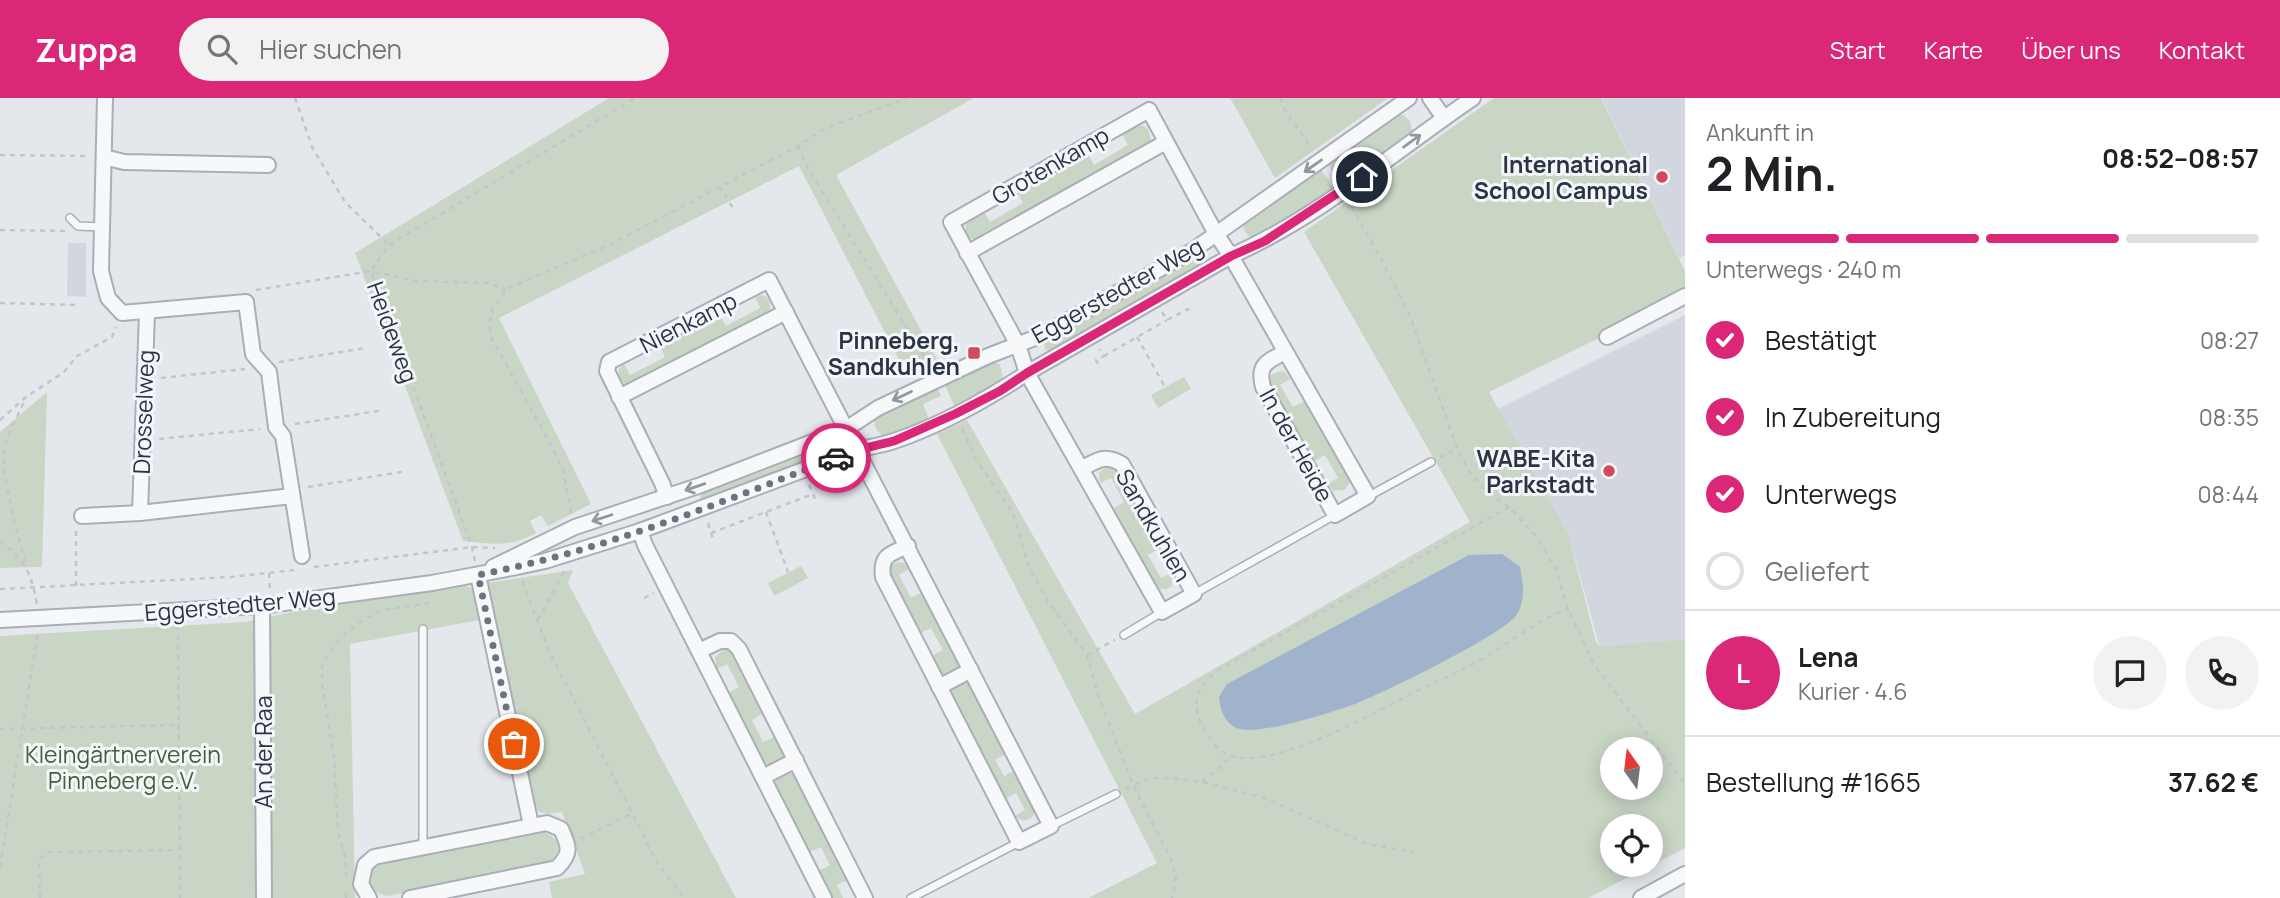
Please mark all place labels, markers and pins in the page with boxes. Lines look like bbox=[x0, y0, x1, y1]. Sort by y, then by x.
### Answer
pin bbox=[1332, 147, 1392, 207]
place label: International School Campus bbox=[1474, 148, 1648, 206]
marker: International School Campus bbox=[1654, 169, 1670, 185]
place label: Pinneberg, Sandkuhlen bbox=[828, 324, 960, 382]
marker: Pinneberg, Sandkuhlen bbox=[966, 345, 982, 361]
place label: WABE-Kita Parkstadt bbox=[1477, 442, 1595, 500]
marker: WABE-Kita Parkstadt bbox=[1601, 463, 1617, 479]
pin bbox=[484, 714, 544, 774]

